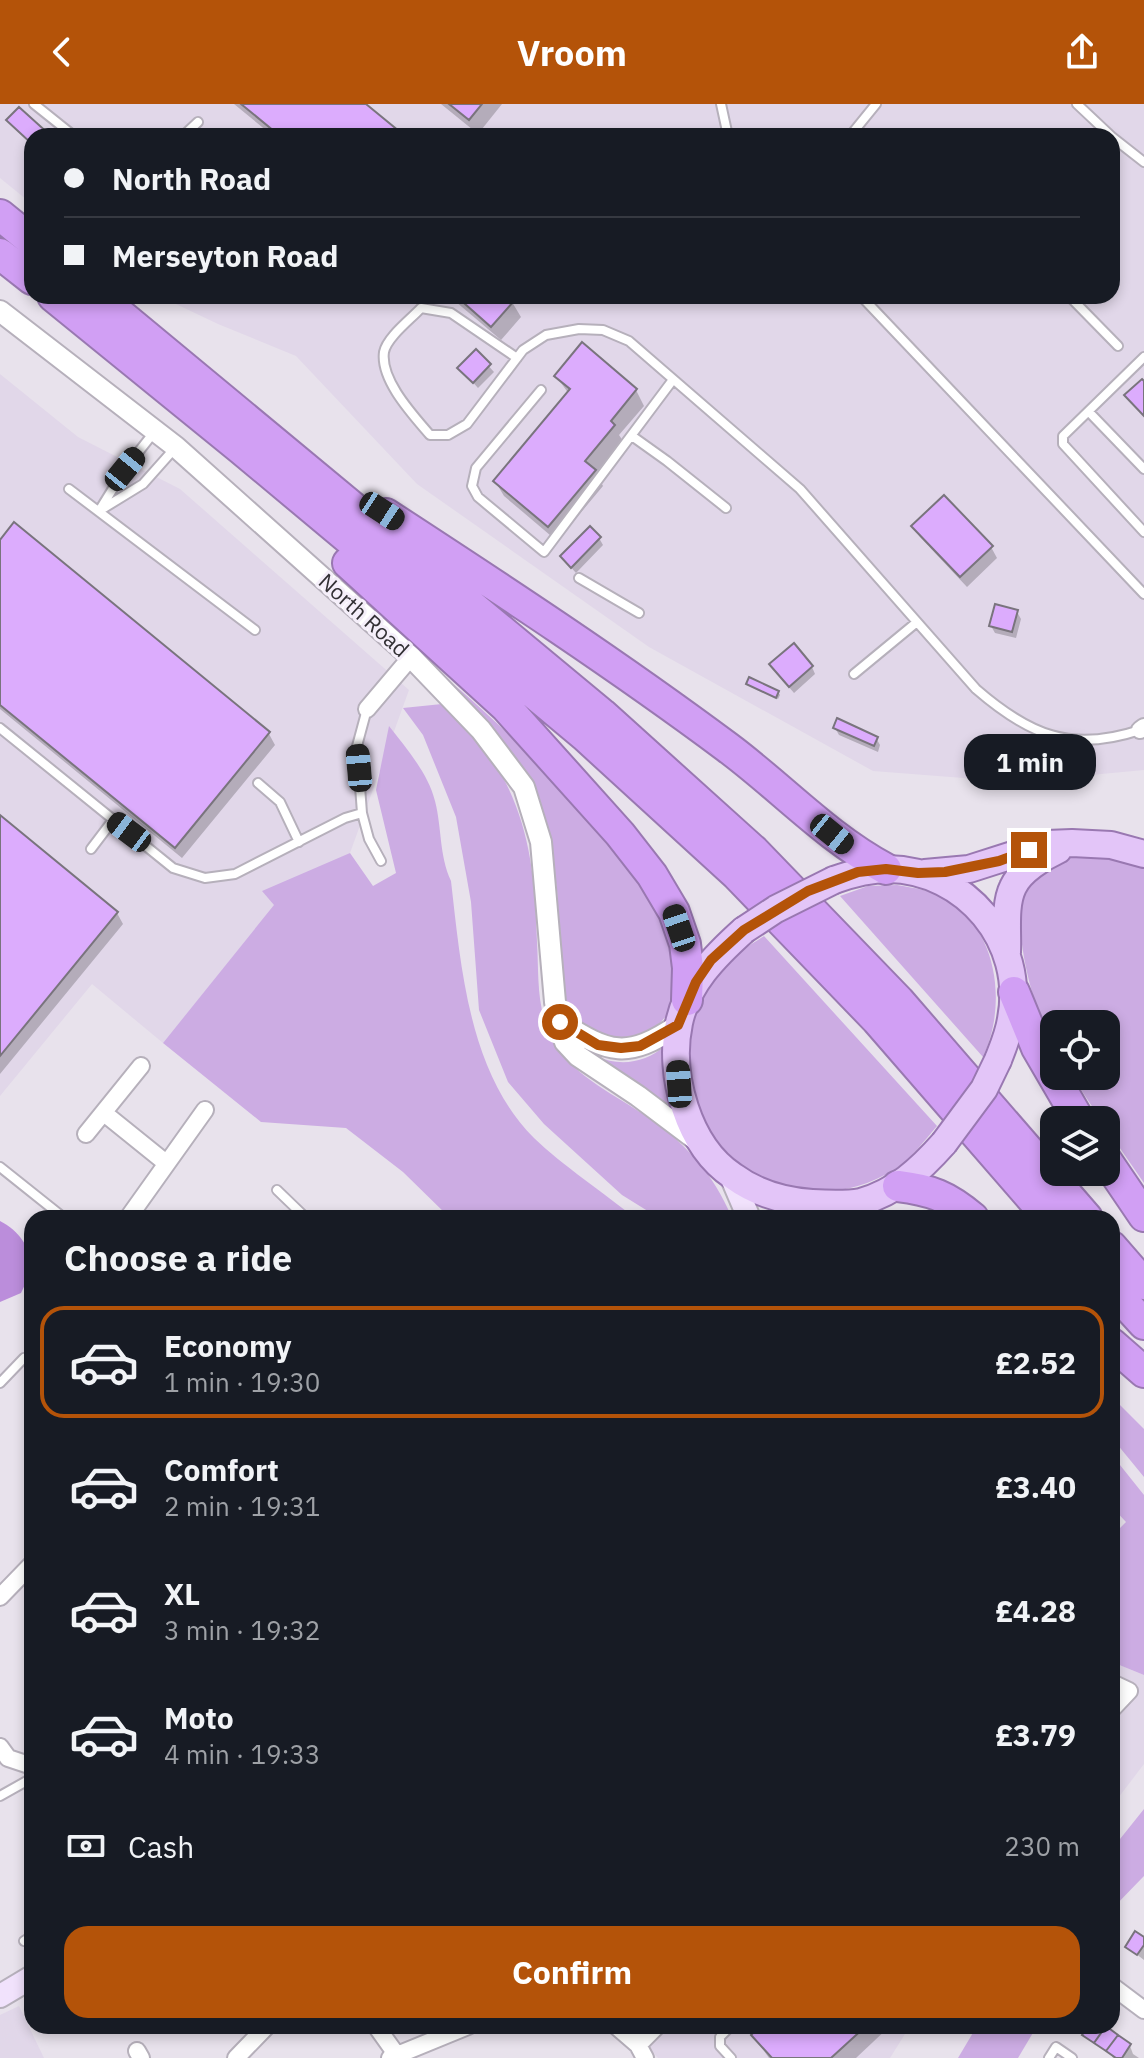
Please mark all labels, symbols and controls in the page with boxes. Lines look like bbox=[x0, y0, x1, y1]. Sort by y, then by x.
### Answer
text: Vroom bbox=[517, 29, 627, 76]
icon: back bbox=[40, 30, 84, 74]
icon: share bbox=[1060, 30, 1104, 74]
text: North Road bbox=[112, 159, 271, 198]
text: Merseyton Road bbox=[112, 236, 339, 275]
car bbox=[101, 443, 149, 495]
car bbox=[355, 488, 409, 534]
street label: North Road bbox=[313, 566, 416, 663]
callout: 1 min bbox=[963, 734, 1095, 790]
car bbox=[345, 743, 373, 793]
text: 1 min bbox=[996, 745, 1064, 779]
car bbox=[103, 808, 155, 856]
car bbox=[806, 810, 858, 858]
route end bbox=[1011, 832, 1047, 868]
car bbox=[660, 901, 698, 955]
route start bbox=[542, 1004, 578, 1040]
map controls bbox=[1040, 1010, 1120, 1186]
button: locate bbox=[1040, 1010, 1120, 1090]
car bbox=[665, 1059, 693, 1109]
button: layers bbox=[1040, 1106, 1120, 1186]
text: Choose a ride bbox=[64, 1234, 292, 1281]
icon: car bbox=[68, 1326, 140, 1398]
text: Economy bbox=[164, 1326, 292, 1365]
text: £2.52 bbox=[995, 1343, 1076, 1382]
text: 1 min · 19:30 bbox=[164, 1365, 320, 1399]
icon: car bbox=[68, 1450, 140, 1522]
text: Comfort bbox=[164, 1450, 279, 1489]
text: £3.40 bbox=[995, 1467, 1076, 1506]
text: 2 min · 19:31 bbox=[164, 1489, 320, 1523]
icon: car bbox=[68, 1574, 140, 1646]
text: XL bbox=[164, 1574, 200, 1613]
text: £4.28 bbox=[995, 1591, 1076, 1630]
text: 3 min · 19:32 bbox=[164, 1613, 320, 1647]
icon: car bbox=[68, 1698, 140, 1770]
text: Moto bbox=[164, 1698, 234, 1737]
text: £3.79 bbox=[995, 1715, 1076, 1754]
text: 4 min · 19:33 bbox=[164, 1737, 320, 1771]
icon: cash bbox=[64, 1824, 108, 1868]
text: Cash bbox=[128, 1827, 194, 1866]
text: 230 m bbox=[1004, 1829, 1080, 1863]
button: Confirm bbox=[64, 1926, 1080, 2018]

